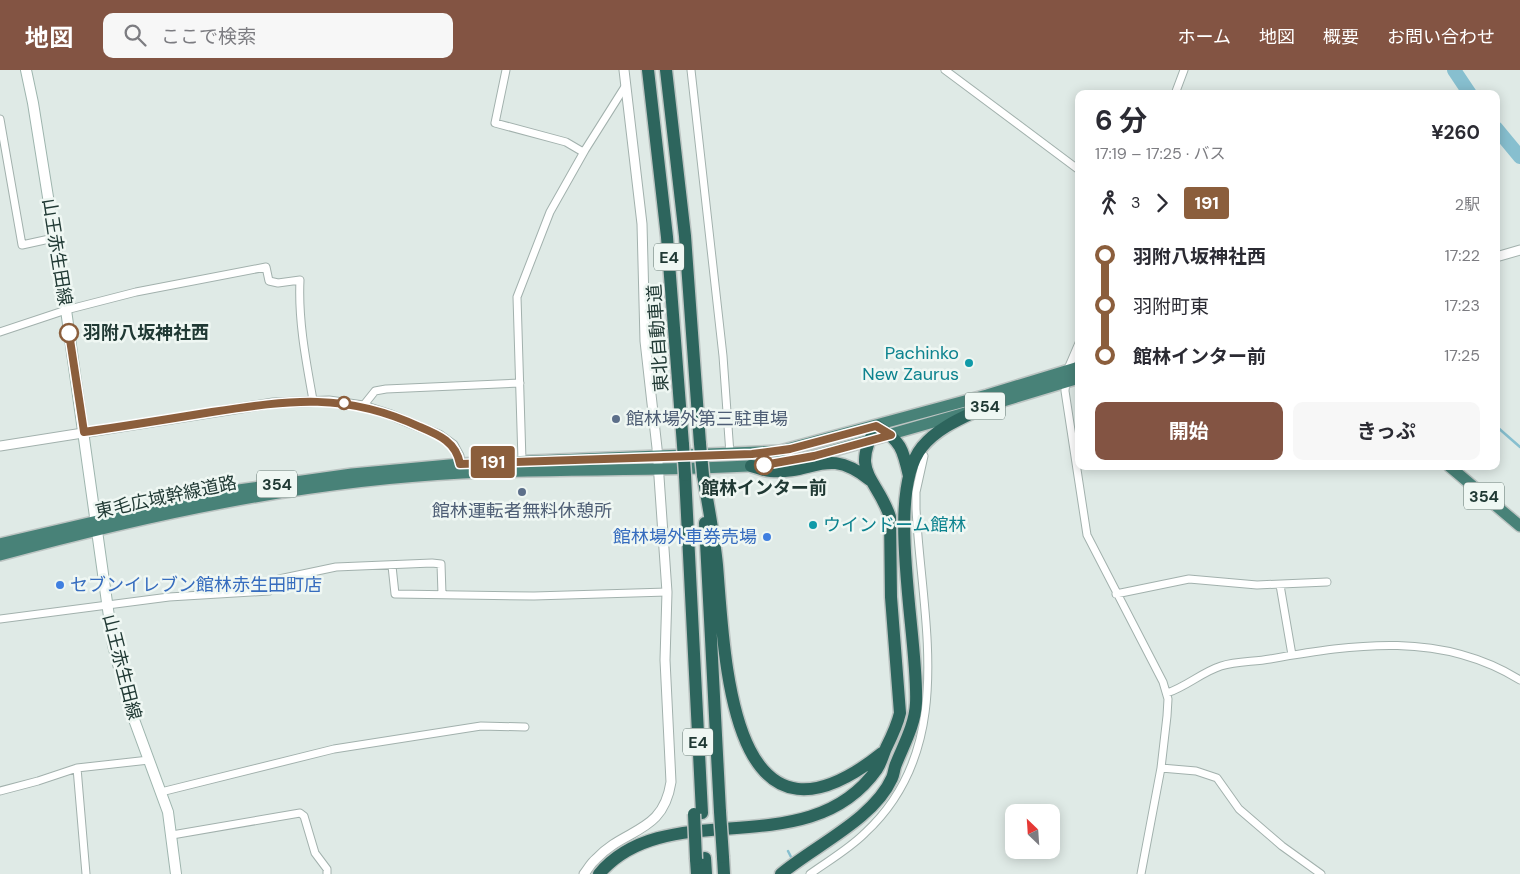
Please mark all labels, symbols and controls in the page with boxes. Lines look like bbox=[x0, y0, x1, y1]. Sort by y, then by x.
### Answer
search box bbox=[103, 13, 453, 58]
icon: search bbox=[121, 21, 149, 49]
text: 地図 bbox=[25, 22, 73, 53]
text: ここで検索 bbox=[161, 24, 256, 49]
text: ホーム bbox=[1178, 25, 1231, 49]
text: 地図 bbox=[1259, 25, 1295, 49]
text: 概要 bbox=[1323, 25, 1359, 49]
text: お問い合わせ bbox=[1387, 25, 1495, 49]
text: 6 分 bbox=[1095, 102, 1147, 139]
text: ¥260 bbox=[1431, 120, 1480, 145]
text: 17:19 – 17:25 · バス bbox=[1095, 143, 1225, 164]
icon: walk bbox=[1095, 189, 1123, 217]
icon: forward bbox=[1148, 189, 1176, 217]
text: 191 bbox=[1194, 191, 1219, 215]
text: 3 bbox=[1131, 192, 1140, 213]
text: 2駅 bbox=[1455, 194, 1480, 215]
street label: 山王赤生田線 bbox=[37, 197, 77, 307]
road number: E4 bbox=[654, 243, 684, 270]
text: 羽附八坂神社西 bbox=[1133, 244, 1266, 269]
text: 17:22 bbox=[1445, 245, 1480, 266]
street label: 東北自動車道 bbox=[642, 283, 674, 393]
text: 羽附町東 bbox=[1133, 294, 1209, 319]
text: 17:23 bbox=[1445, 295, 1480, 316]
place label: 羽附八坂神社西 bbox=[83, 321, 209, 345]
marker: 羽附八坂神社西 bbox=[59, 323, 79, 343]
place label: Pachinko New Zaurus bbox=[862, 341, 959, 386]
text: 館林インター前 bbox=[1133, 344, 1266, 369]
text: 17:25 bbox=[1444, 345, 1480, 366]
marker: Pachinko New Zaurus bbox=[963, 357, 975, 369]
road number: 354 bbox=[965, 392, 1005, 420]
unlabelled marker bbox=[337, 396, 351, 410]
button: 開始 bbox=[1095, 402, 1283, 460]
button: きっぷ bbox=[1293, 402, 1480, 460]
place label: 館林場外第三駐車場 bbox=[626, 407, 788, 431]
marker: 館林場外第三駐車場 bbox=[610, 413, 622, 425]
line badge: 191 bbox=[464, 446, 522, 478]
text: 191 bbox=[481, 450, 505, 474]
marker: 館林インター前 bbox=[754, 455, 774, 475]
street label: 東毛広域幹線道路 bbox=[93, 470, 239, 524]
road number: 354 bbox=[257, 470, 297, 498]
place label: 館林インター前 bbox=[701, 476, 827, 500]
road number: 354 bbox=[1464, 482, 1504, 510]
marker: 館林運転者無料休憩所 bbox=[516, 486, 528, 498]
place label: 館林運転者無料休憩所 bbox=[432, 499, 612, 523]
place label: ウインドーム館林 bbox=[823, 513, 966, 537]
marker: ウインドーム館林 bbox=[807, 519, 819, 531]
place label: 館林場外車券売場 bbox=[613, 525, 757, 549]
marker: 館林場外車券売場 bbox=[761, 531, 773, 543]
place label: セブンイレブン館林赤生田町店 bbox=[70, 573, 322, 597]
marker: セブンイレブン館林赤生田町店 bbox=[54, 579, 66, 591]
street label: 山王赤生田線 bbox=[97, 612, 147, 722]
road number: E4 bbox=[683, 729, 713, 756]
north arrow bbox=[1005, 804, 1060, 859]
map controls bbox=[1005, 804, 1060, 859]

